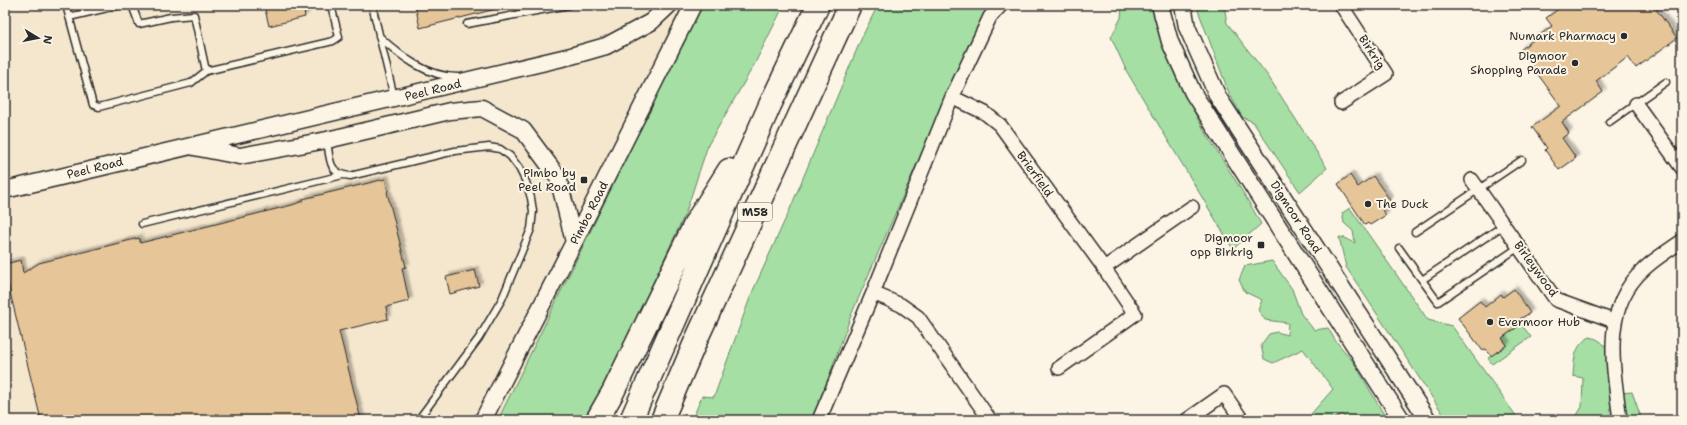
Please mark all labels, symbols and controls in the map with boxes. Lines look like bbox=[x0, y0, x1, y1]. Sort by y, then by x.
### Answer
north arrow bbox=[18, 18, 58, 58]
place label: Numark Pharmacy bbox=[1509, 28, 1616, 44]
marker: Numark Pharmacy bbox=[1619, 31, 1629, 41]
street label: Birkrig bbox=[1355, 32, 1389, 72]
text: N bbox=[39, 34, 55, 46]
place label: Digmoor Shopping Parade bbox=[1470, 48, 1567, 78]
marker: Digmoor Shopping Parade bbox=[1570, 58, 1580, 68]
street label: Peel Road bbox=[403, 75, 463, 105]
street label: Brierfield bbox=[1013, 148, 1057, 200]
street label: Peel Road bbox=[65, 153, 125, 183]
place label: Pimbo by Peel Road bbox=[518, 165, 576, 195]
marker: Pimbo by Peel Road bbox=[579, 175, 589, 185]
street label: Pimbo Road bbox=[566, 178, 612, 247]
street label: Digmoor Road bbox=[1267, 178, 1326, 257]
place label: The Duck bbox=[1376, 196, 1429, 212]
marker: The Duck bbox=[1363, 199, 1373, 209]
road number: M58 bbox=[738, 203, 772, 221]
place label: Digmoor opp Birkrig bbox=[1190, 230, 1253, 260]
street label: Birleywood bbox=[1510, 238, 1562, 300]
marker: Digmoor opp Birkrig bbox=[1256, 240, 1266, 250]
place label: Evermoor Hub bbox=[1498, 314, 1580, 330]
marker: Evermoor Hub bbox=[1485, 317, 1495, 327]

